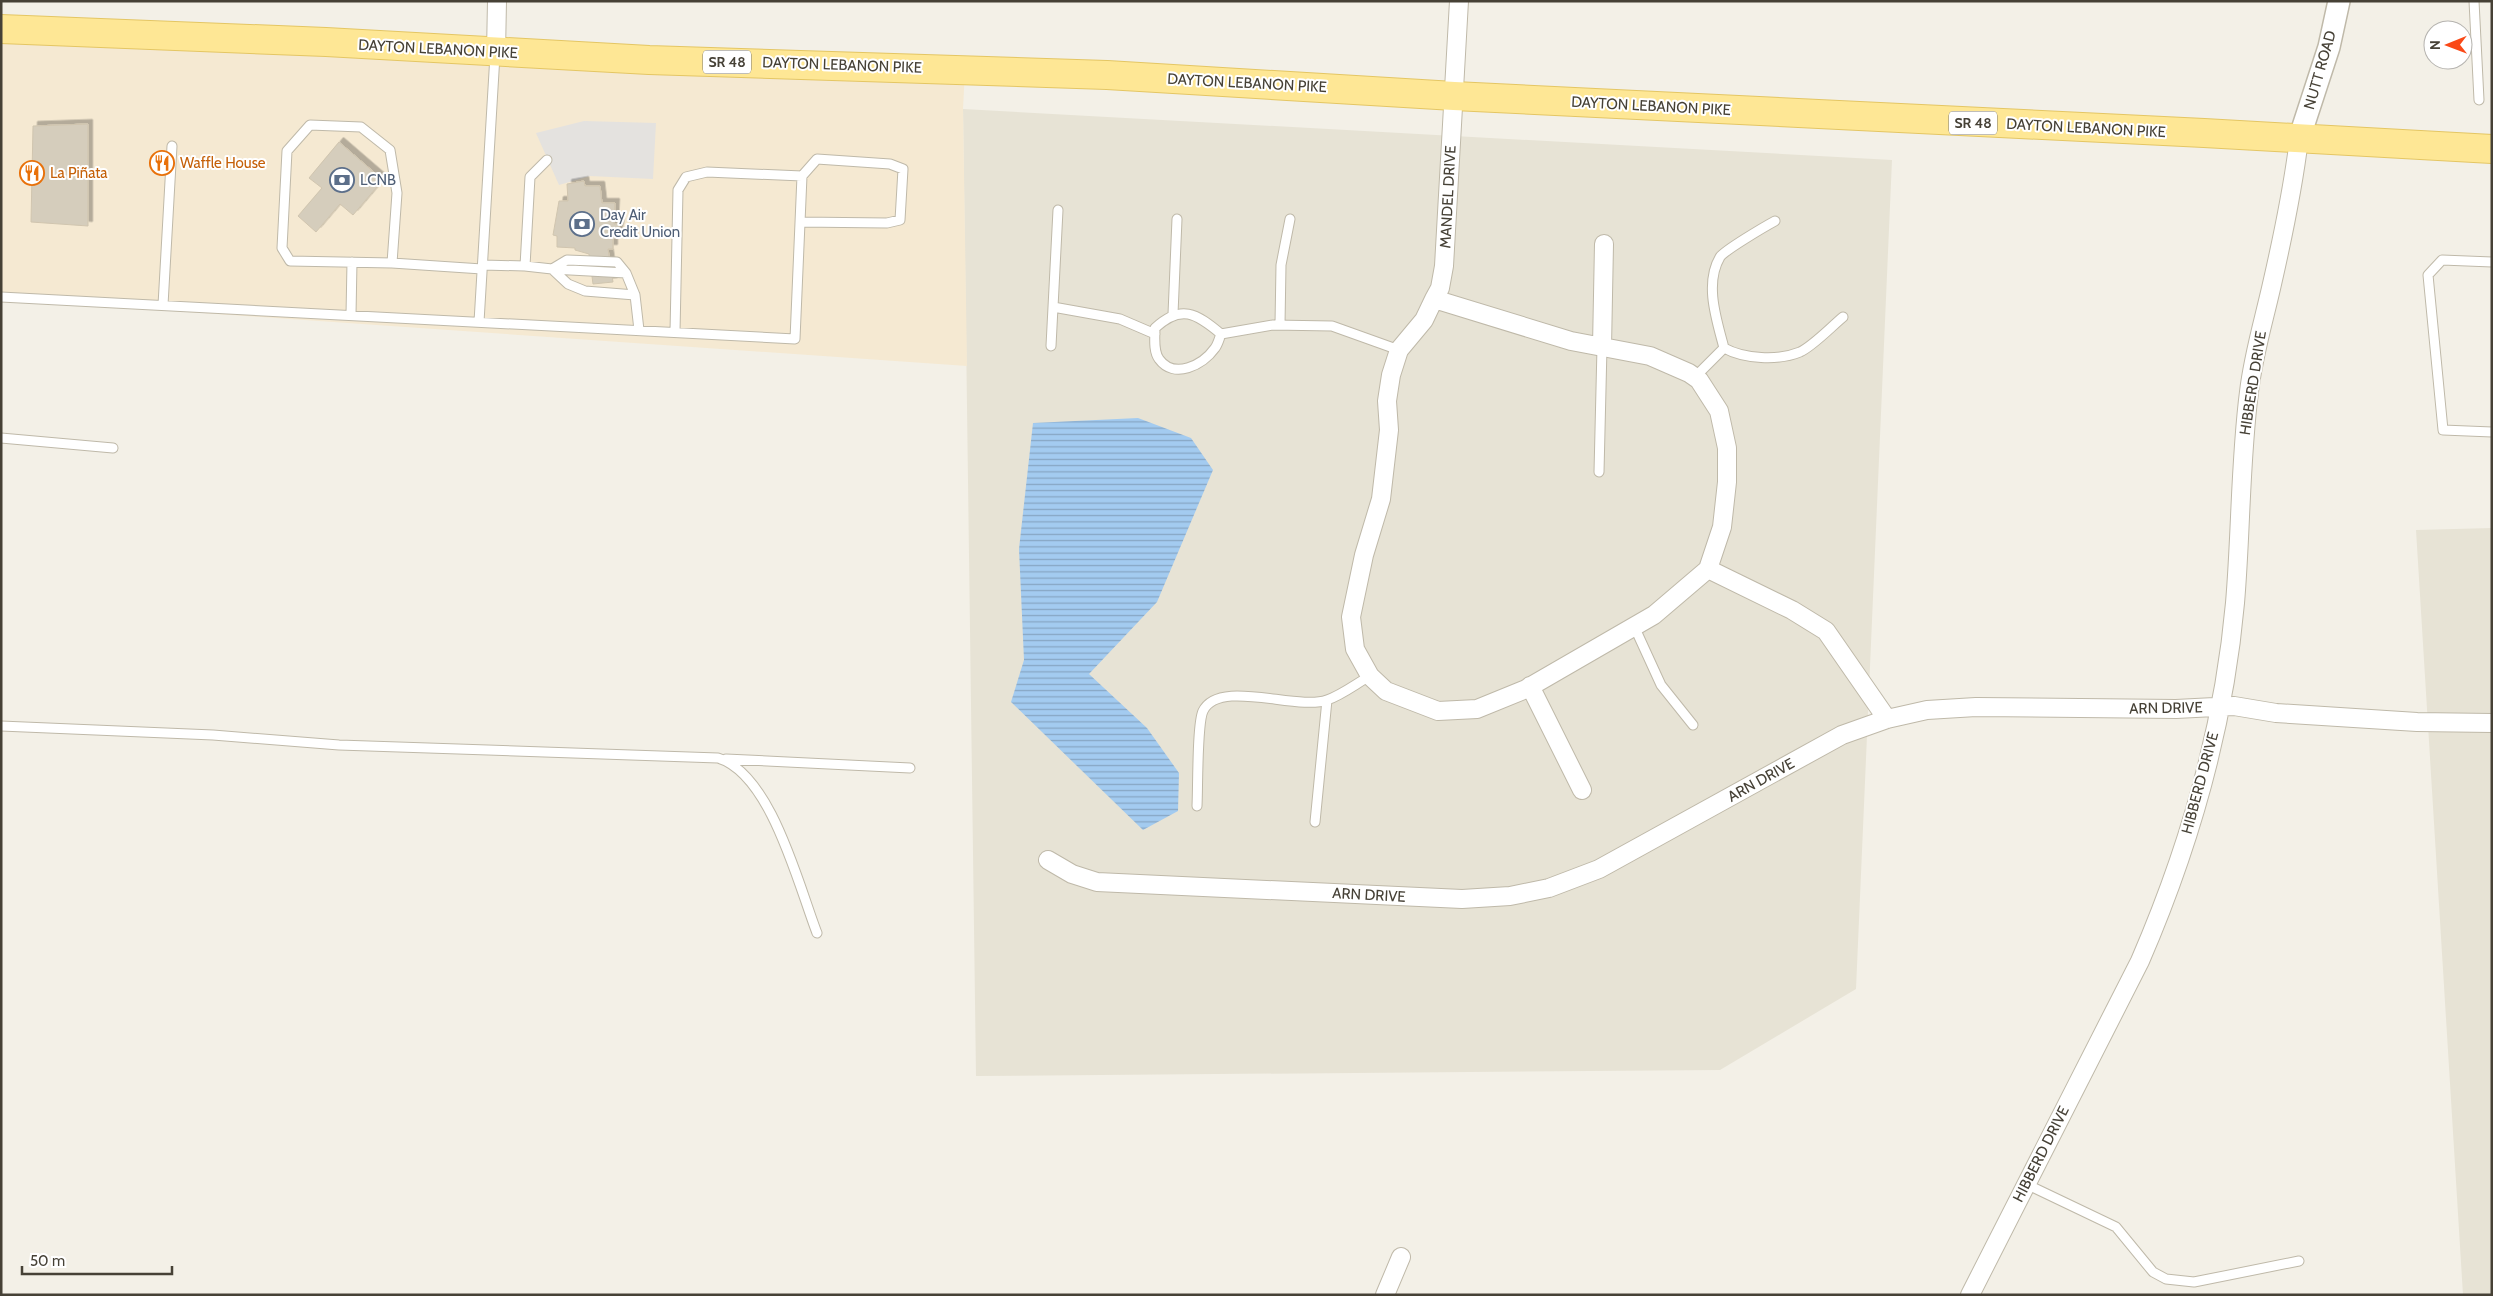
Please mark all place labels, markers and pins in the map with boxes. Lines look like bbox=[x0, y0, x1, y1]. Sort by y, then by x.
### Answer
restaurant icon: Waffle House bbox=[149, 150, 175, 176]
place label: Waffle House bbox=[180, 154, 266, 172]
restaurant icon: La Piñata bbox=[19, 160, 45, 186]
place label: La Piñata bbox=[50, 164, 108, 182]
bank icon: LCNB bbox=[329, 167, 355, 193]
place label: LCNB bbox=[360, 171, 396, 189]
place label: Day Air Credit Union bbox=[600, 206, 680, 241]
bank icon: Day Air Credit Union bbox=[569, 211, 595, 237]

